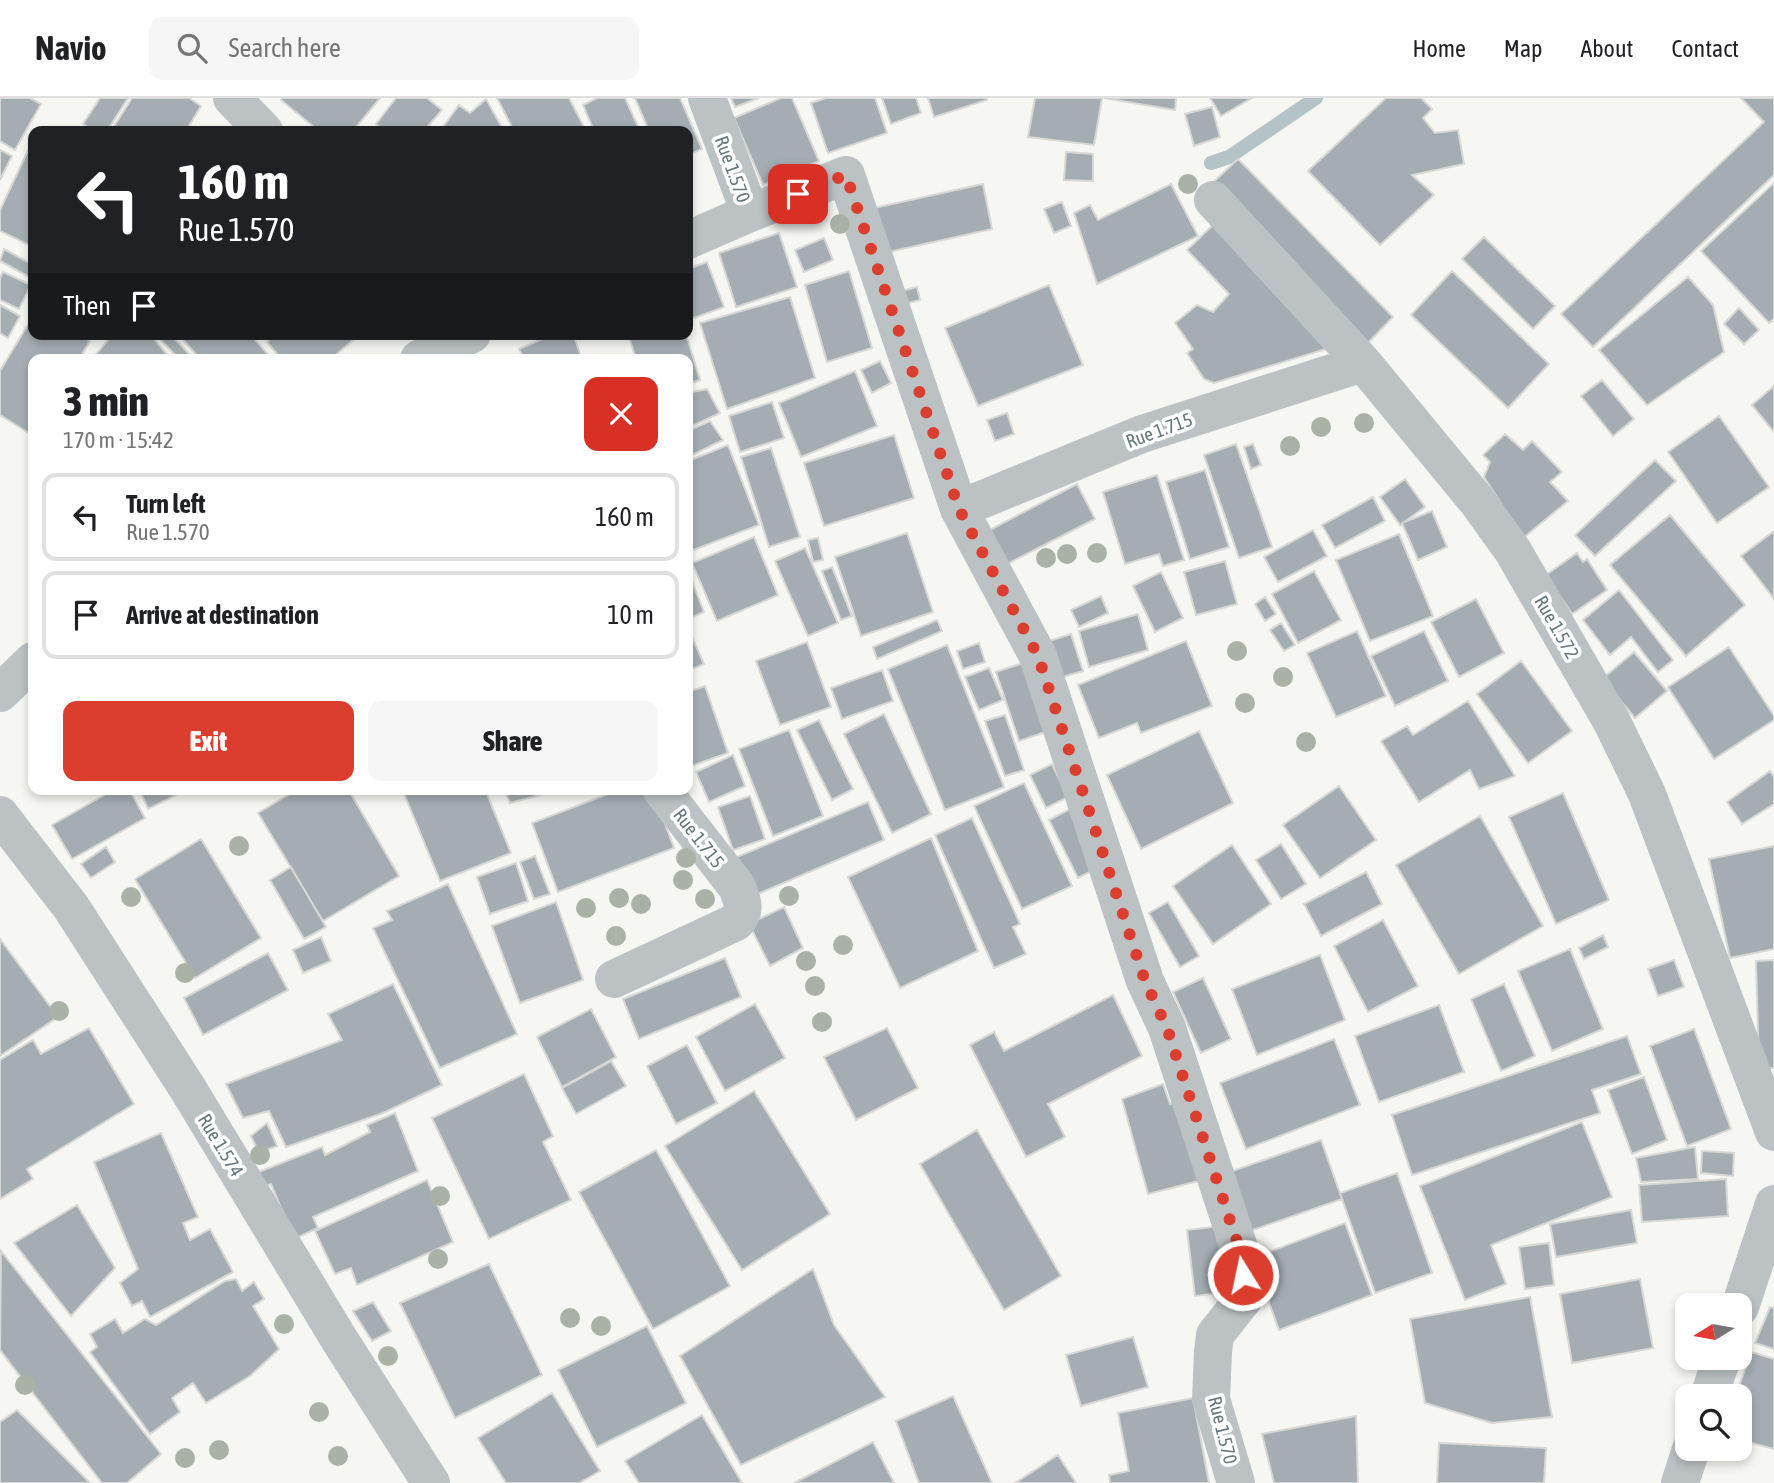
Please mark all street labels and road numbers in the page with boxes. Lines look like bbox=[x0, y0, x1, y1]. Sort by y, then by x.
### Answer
street label: Rue 1.570 bbox=[711, 133, 755, 205]
street label: Rue 1.715 bbox=[1123, 408, 1195, 452]
street label: Rue 1.572 bbox=[1530, 592, 1584, 662]
street label: Rue 1.715 bbox=[669, 804, 729, 872]
street label: Rue 1.574 bbox=[194, 1110, 248, 1180]
street label: Rue 1.570 bbox=[1204, 1394, 1242, 1466]

